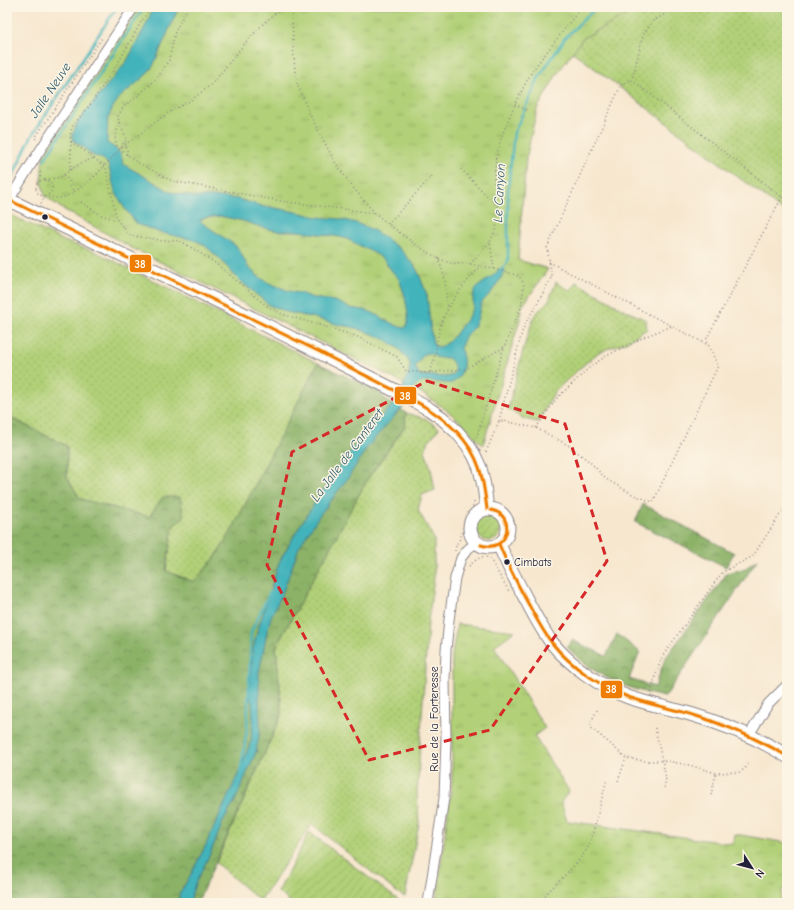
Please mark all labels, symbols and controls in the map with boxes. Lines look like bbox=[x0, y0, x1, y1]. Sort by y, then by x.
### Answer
water label: Jalle Neuve bbox=[26, 59, 74, 121]
water label: Le Canyon bbox=[490, 163, 508, 223]
unlabelled marker bbox=[40, 212, 50, 222]
line badge: 38 bbox=[129, 254, 152, 273]
text: 38 bbox=[134, 258, 146, 271]
line badge: 38 bbox=[394, 386, 417, 405]
text: 38 bbox=[399, 390, 411, 403]
water label: La Jalle de Canteret bbox=[307, 405, 387, 504]
place label: Cimbats bbox=[514, 556, 552, 569]
marker: Cimbats bbox=[502, 557, 512, 567]
street label: Rue de la Forteresse bbox=[427, 666, 441, 772]
line badge: 38 bbox=[600, 680, 623, 699]
text: 38 bbox=[605, 683, 617, 696]
north arrow bbox=[732, 848, 772, 888]
text: N bbox=[752, 867, 767, 880]

